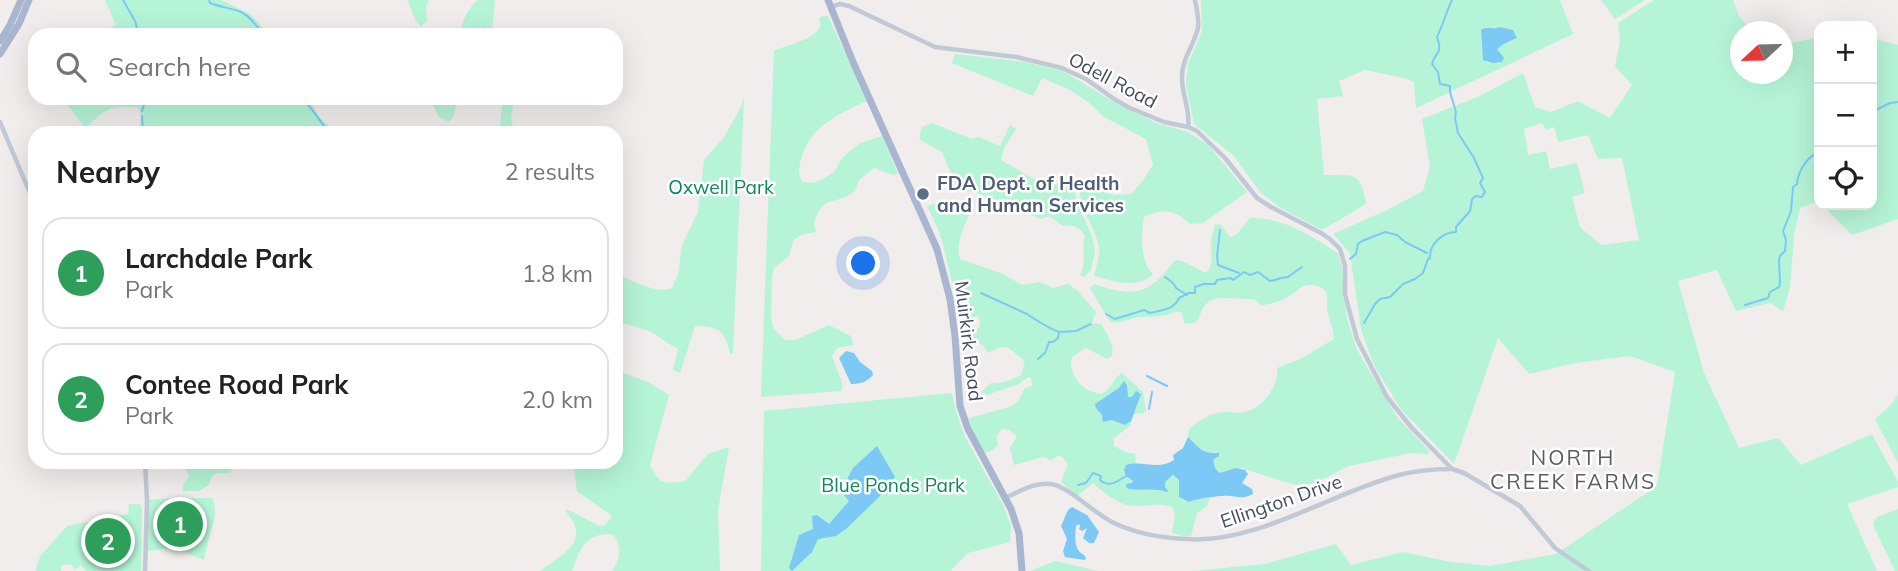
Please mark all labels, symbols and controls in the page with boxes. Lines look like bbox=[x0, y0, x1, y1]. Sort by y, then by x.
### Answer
north arrow bbox=[1730, 21, 1793, 84]
map controls bbox=[1814, 21, 1877, 210]
button: + bbox=[1814, 21, 1877, 84]
search box bbox=[28, 28, 623, 105]
street label: Odell Road bbox=[1065, 47, 1161, 113]
icon: search bbox=[52, 48, 90, 86]
text: Search here bbox=[108, 50, 251, 83]
button: − bbox=[1814, 84, 1877, 147]
button: locate bbox=[1814, 147, 1877, 210]
text: Nearby bbox=[56, 153, 160, 191]
text: 2 results bbox=[505, 157, 595, 186]
place label: FDA Dept. of Health and Human Services bbox=[937, 171, 1124, 217]
park label: Oxwell Park bbox=[668, 175, 774, 199]
marker: FDA Dept. of Health and Human Services bbox=[915, 186, 931, 202]
text: Larchdale Park bbox=[125, 242, 312, 275]
your location bbox=[846, 246, 880, 280]
text: 1 bbox=[74, 259, 88, 288]
text: 1.8 km bbox=[522, 259, 593, 288]
text: Park bbox=[125, 275, 173, 304]
street label: Muirkirk Road bbox=[950, 279, 988, 403]
text: Contee Road Park bbox=[125, 368, 348, 401]
text: 2 bbox=[74, 385, 88, 414]
text: 2.0 km bbox=[522, 385, 593, 414]
text: Park bbox=[125, 401, 173, 430]
district label: NORTH CREEK FARMS bbox=[1490, 444, 1656, 494]
street label: Ellington Drive bbox=[1217, 469, 1345, 533]
park label: Blue Ponds Park bbox=[821, 473, 965, 497]
pin: 1 bbox=[157, 498, 203, 550]
pin: 2 bbox=[85, 515, 131, 567]

